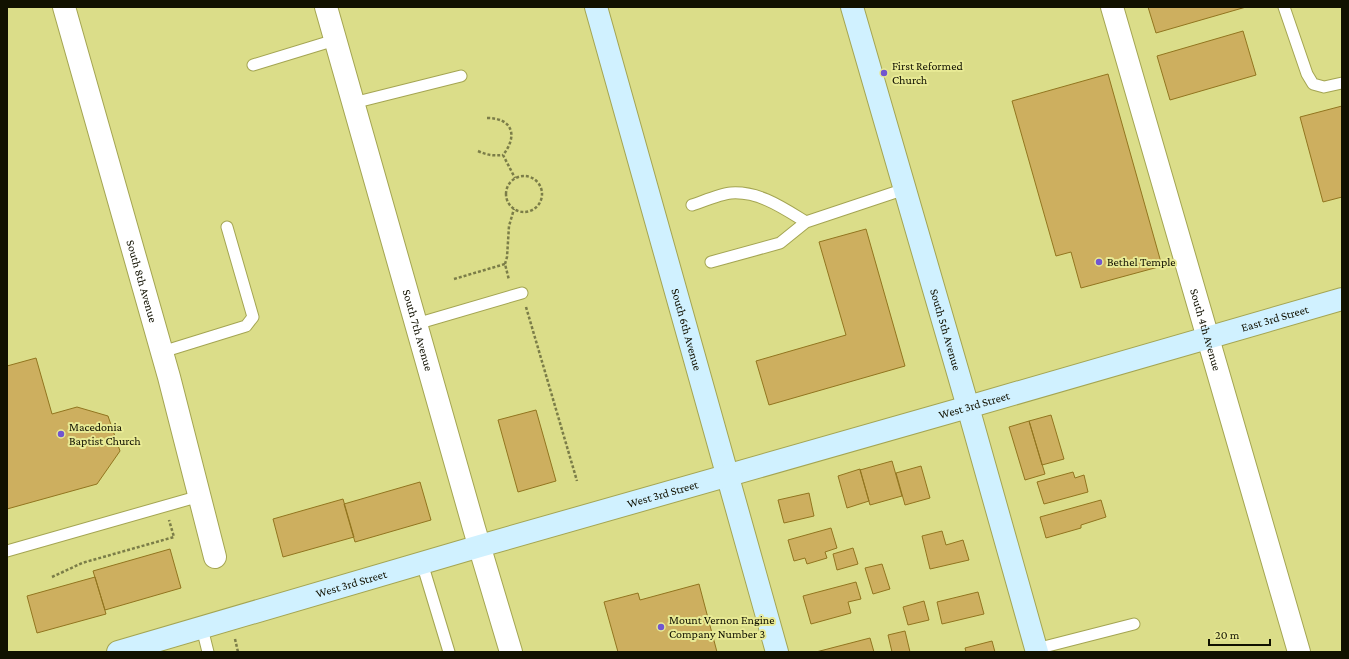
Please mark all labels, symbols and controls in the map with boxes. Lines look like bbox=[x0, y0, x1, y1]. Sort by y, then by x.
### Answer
place label: First Reformed Church bbox=[892, 59, 964, 87]
marker: First Reformed Church bbox=[879, 68, 889, 78]
street label: South 8th Avenue bbox=[123, 238, 160, 324]
place label: Bethel Temple bbox=[1107, 255, 1176, 269]
marker: Bethel Temple bbox=[1094, 257, 1104, 267]
street label: South 6th Avenue bbox=[668, 287, 705, 372]
street label: South 5th Avenue bbox=[927, 287, 964, 372]
street label: South 4th Avenue bbox=[1187, 287, 1224, 372]
street label: South 7th Avenue bbox=[400, 288, 436, 373]
street label: East 3rd Street bbox=[1240, 302, 1311, 335]
street label: West 3rd Street bbox=[937, 388, 1012, 422]
place label: Macedonia Baptist Church bbox=[69, 420, 141, 448]
marker: Macedonia Baptist Church bbox=[56, 429, 66, 439]
street label: West 3rd Street bbox=[625, 477, 701, 511]
street label: West 3rd Street bbox=[314, 566, 389, 601]
place label: Mount Vernon Engine Company Number 3 bbox=[669, 613, 775, 641]
scale bar bbox=[1209, 621, 1270, 647]
marker: Mount Vernon Engine Company Number 3 bbox=[656, 622, 666, 632]
text: 20 m bbox=[1215, 628, 1240, 642]

